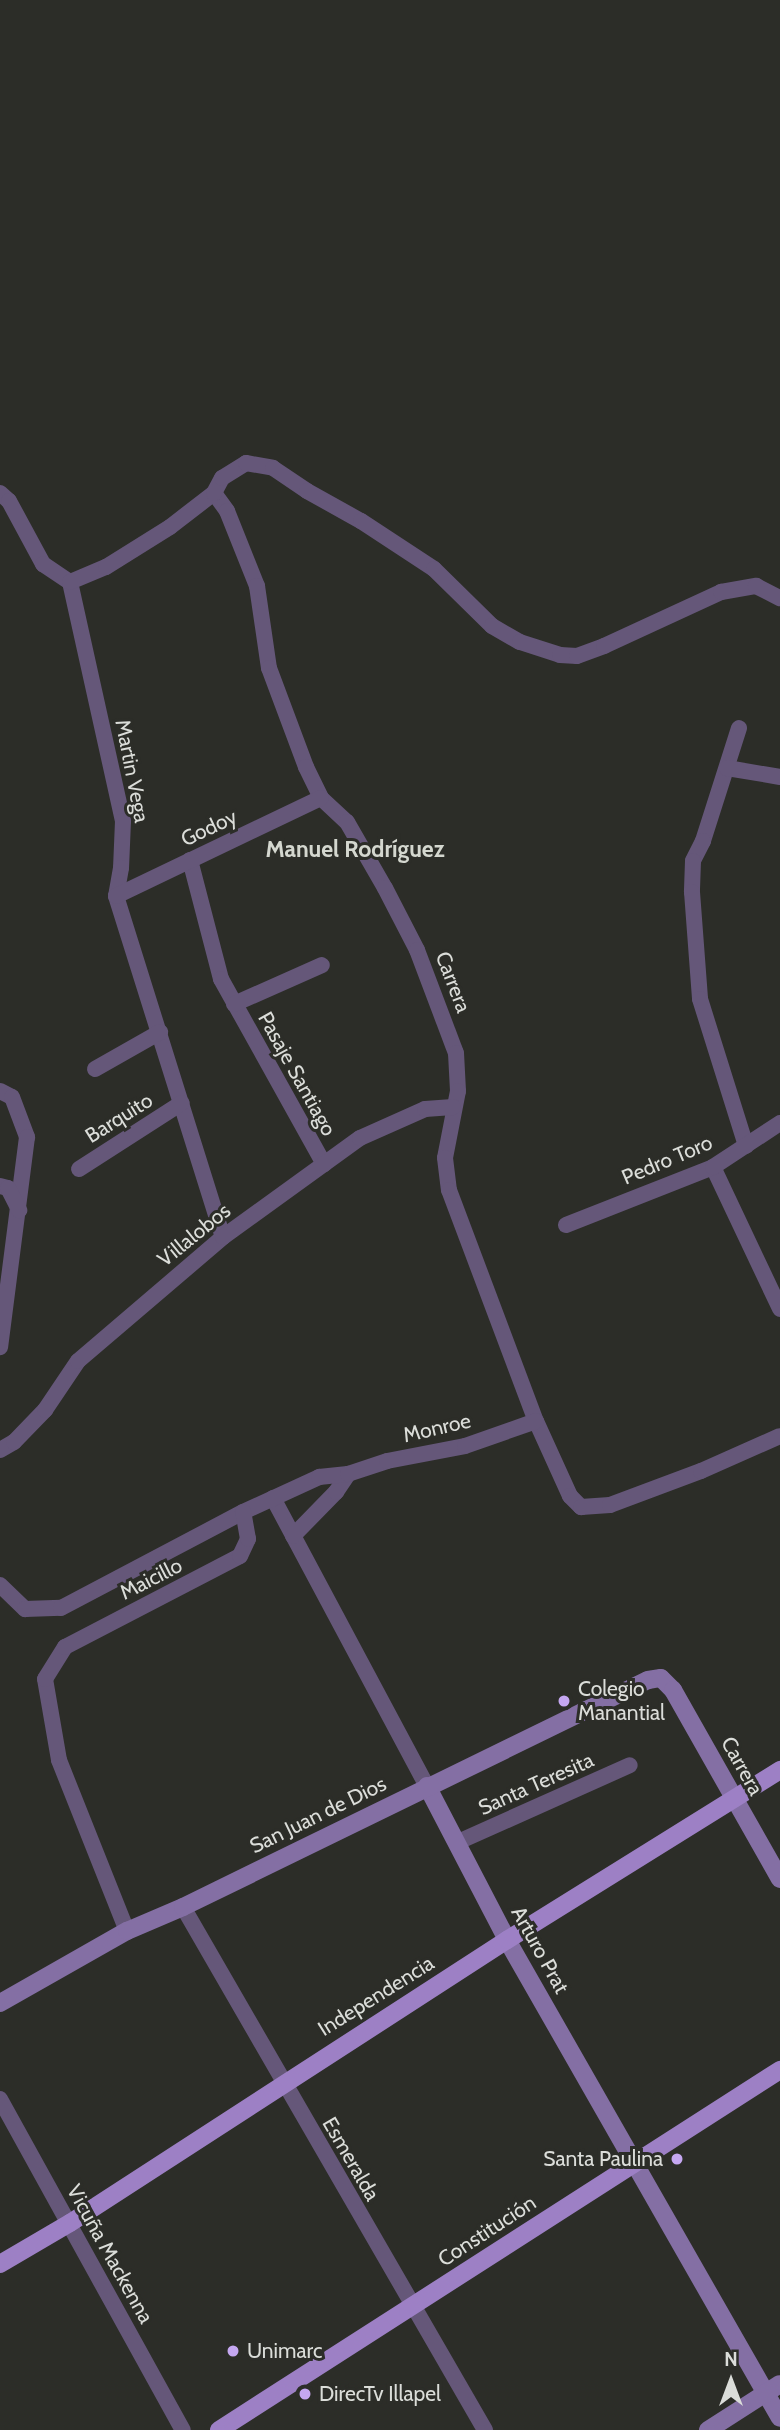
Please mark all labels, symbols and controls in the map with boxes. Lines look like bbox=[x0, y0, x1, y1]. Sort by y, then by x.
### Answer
street label: Martin Vega bbox=[110, 717, 154, 825]
street label: Godoy bbox=[177, 804, 241, 852]
district label: Manuel Rodríguez bbox=[265, 835, 445, 863]
street label: Carrera bbox=[430, 948, 476, 1016]
street label: Pasaje Santiago bbox=[253, 1008, 341, 1140]
street label: Barquito bbox=[81, 1088, 157, 1148]
street label: Pedro Toro bbox=[618, 1130, 716, 1190]
street label: Villalobos bbox=[152, 1198, 236, 1272]
street label: Monroe bbox=[401, 1408, 473, 1448]
street label: Maicillo bbox=[116, 1553, 186, 1605]
place label: Colegio Manantial bbox=[578, 1676, 665, 1726]
marker: Colegio Manantial bbox=[556, 1693, 572, 1709]
street label: Carrera bbox=[716, 1732, 768, 1800]
street label: Santa Teresita bbox=[474, 1747, 598, 1821]
street label: San Juan de Dios bbox=[246, 1771, 390, 1859]
street label: Arturo Prat bbox=[506, 1902, 574, 1998]
street label: Independencia bbox=[313, 1950, 439, 2042]
street label: Esmeralda bbox=[317, 2113, 385, 2205]
place label: Santa Paulina bbox=[543, 2146, 663, 2172]
marker: Santa Paulina bbox=[669, 2151, 685, 2167]
street label: Vicuña Mackenna bbox=[61, 2180, 159, 2328]
street label: Constitución bbox=[433, 2190, 541, 2272]
place label: Unimarc bbox=[247, 2338, 322, 2364]
marker: Unimarc bbox=[225, 2343, 241, 2359]
north arrow bbox=[696, 2346, 766, 2416]
text: N bbox=[724, 2348, 738, 2371]
place label: DirecTv Illapel bbox=[319, 2381, 441, 2407]
marker: DirecTv Illapel bbox=[297, 2386, 313, 2402]

